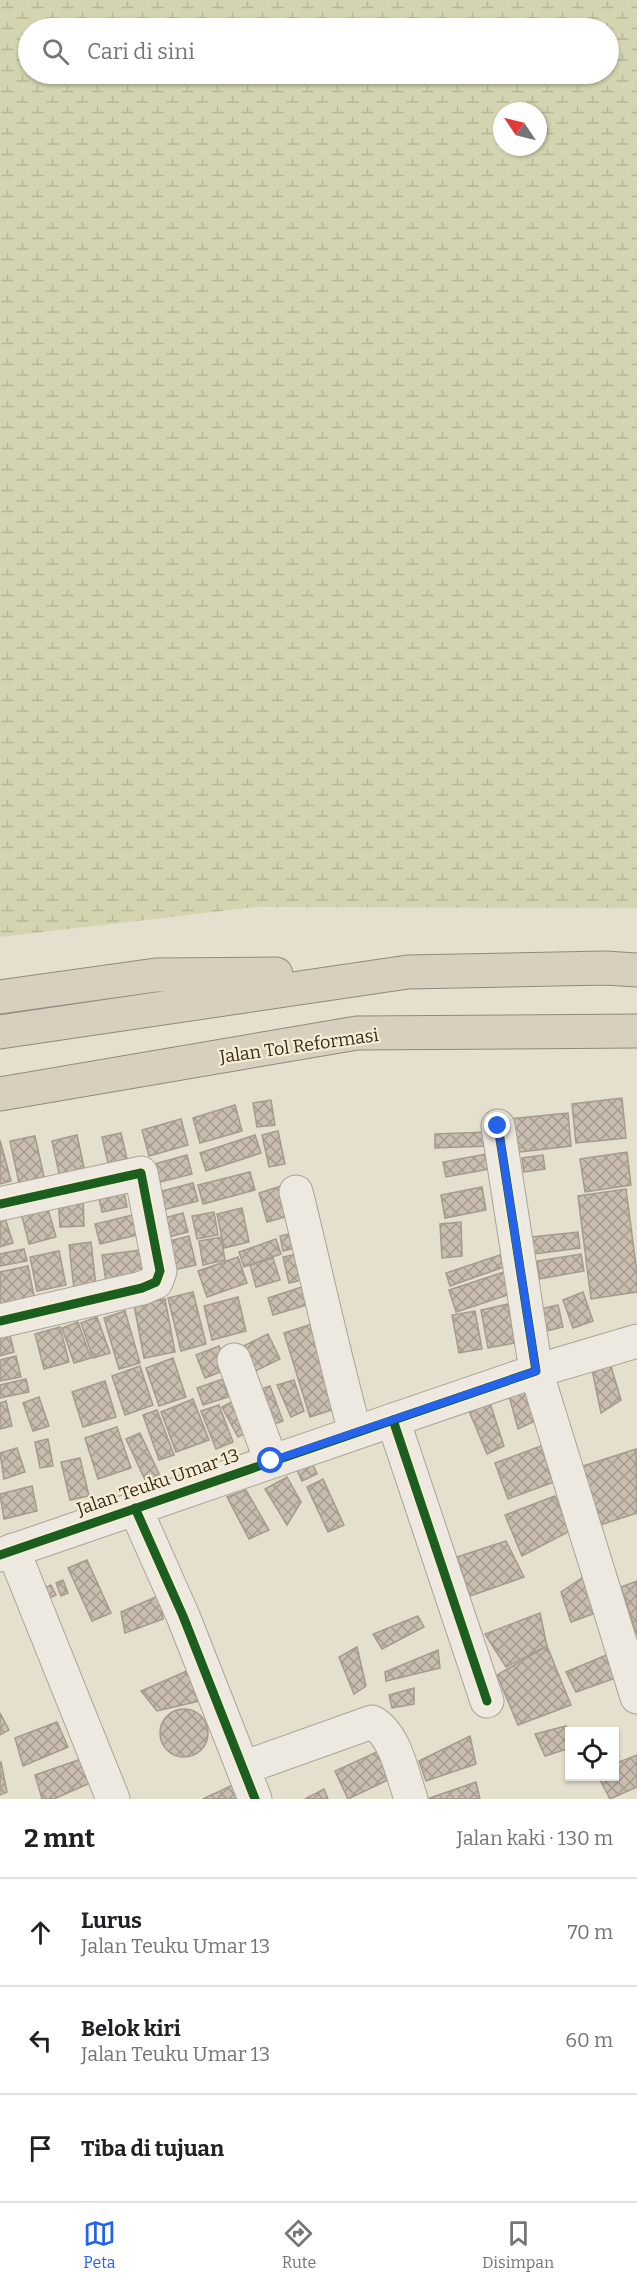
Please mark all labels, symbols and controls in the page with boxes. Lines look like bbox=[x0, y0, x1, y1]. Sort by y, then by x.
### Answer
search box bbox=[18, 18, 619, 84]
icon: search bbox=[39, 35, 72, 68]
text: Cari di sini bbox=[87, 38, 195, 65]
north arrow bbox=[493, 102, 547, 156]
street label: Jalan Tol Reformasi bbox=[217, 1024, 380, 1068]
route end bbox=[484, 1112, 510, 1138]
street label: Jalan Teuku Umar 13 bbox=[73, 1444, 242, 1520]
route start bbox=[257, 1447, 283, 1473]
map controls bbox=[565, 1727, 619, 1781]
button: locate bbox=[565, 1727, 619, 1781]
text: 2 mnt bbox=[24, 1823, 95, 1854]
text: Jalan kaki · 130 m bbox=[456, 1826, 613, 1850]
text: Lurus bbox=[81, 1907, 142, 1934]
icon: ahead bbox=[24, 1916, 57, 1949]
text: 70 m bbox=[567, 1920, 613, 1944]
text: Jalan Teuku Umar 13 bbox=[81, 1934, 270, 1958]
text: Belok kiri bbox=[81, 2015, 181, 2042]
icon: left bbox=[24, 2024, 57, 2057]
text: 60 m bbox=[565, 2028, 613, 2052]
text: Jalan Teuku Umar 13 bbox=[81, 2042, 270, 2066]
icon: arrive bbox=[24, 2132, 57, 2165]
text: Tiba di tujuan bbox=[81, 2135, 224, 2162]
tab: Peta bbox=[83, 2217, 116, 2272]
tab: Rute bbox=[282, 2217, 316, 2272]
tab: Disimpan bbox=[482, 2217, 554, 2272]

